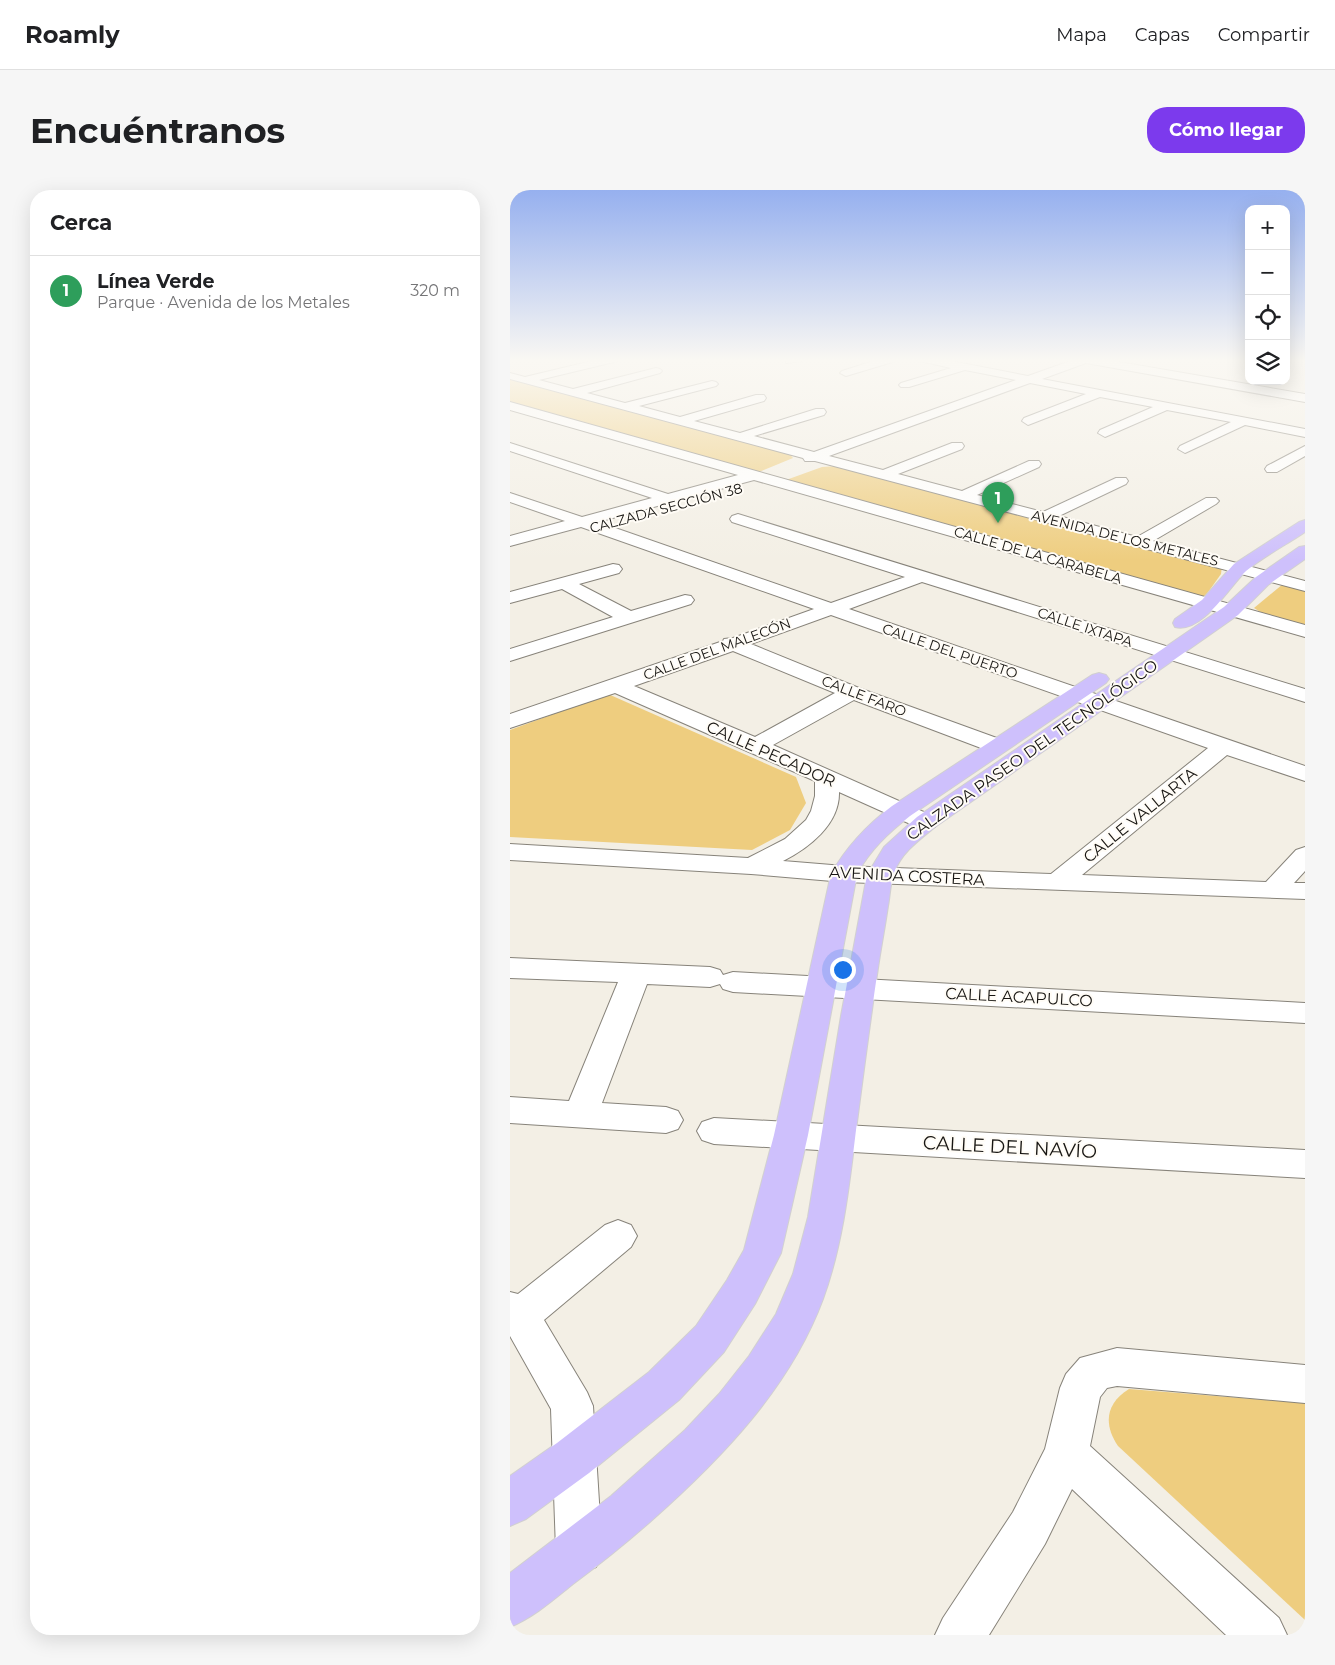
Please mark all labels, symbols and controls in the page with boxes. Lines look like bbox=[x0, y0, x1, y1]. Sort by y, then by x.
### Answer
text: Roamly bbox=[25, 20, 120, 49]
text: Mapa bbox=[1056, 24, 1107, 46]
text: Capas bbox=[1135, 24, 1190, 46]
text: Compartir bbox=[1218, 24, 1310, 46]
button: Cómo llegar bbox=[1147, 107, 1305, 153]
text: Encuéntranos bbox=[30, 109, 285, 152]
map controls bbox=[1245, 205, 1290, 385]
button: + bbox=[1245, 205, 1290, 250]
text: Cerca bbox=[50, 210, 112, 235]
button: − bbox=[1245, 250, 1290, 295]
text: Línea Verde bbox=[97, 270, 214, 293]
text: 1 bbox=[63, 281, 69, 300]
text: 320 m bbox=[410, 281, 460, 300]
text: Parque · Avenida de los Metales bbox=[97, 293, 350, 312]
button: locate bbox=[1245, 295, 1290, 340]
button: layers bbox=[1245, 340, 1290, 385]
street label: CALZADA SECCIÓN 38 bbox=[588, 479, 744, 537]
pin: 1 bbox=[982, 482, 1014, 523]
street label: AVENIDA DE LOS METALES bbox=[1029, 506, 1221, 570]
street label: CALLE DE LA CARABELA bbox=[952, 522, 1125, 588]
street label: CALLE IXTAPA bbox=[1035, 603, 1136, 651]
street label: CALLE DEL MALECÓN bbox=[641, 614, 793, 684]
street label: CALLE DEL PUERTO bbox=[880, 619, 1020, 683]
street label: CALZADA PASEO DEL TECNOLÓGICO bbox=[903, 656, 1161, 844]
street label: CALLE FARO bbox=[819, 672, 909, 721]
street label: CALLE PECADOR bbox=[704, 717, 838, 791]
street label: CALLE VALLARTA bbox=[1080, 763, 1201, 866]
street label: AVENIDA COSTERA bbox=[829, 862, 986, 890]
your location bbox=[830, 957, 856, 983]
street label: CALLE ACAPULCO bbox=[945, 984, 1093, 1010]
street label: CALLE DEL NAVÍO bbox=[922, 1131, 1098, 1163]

